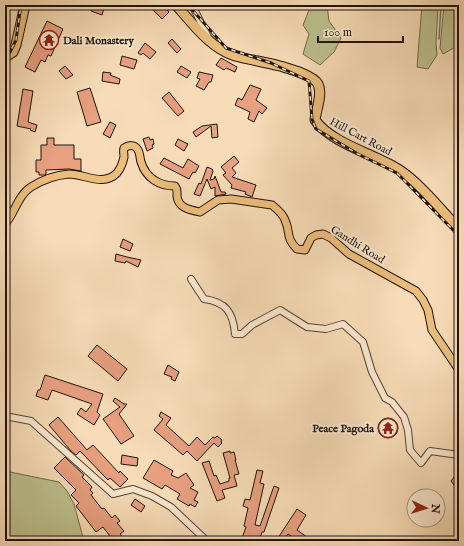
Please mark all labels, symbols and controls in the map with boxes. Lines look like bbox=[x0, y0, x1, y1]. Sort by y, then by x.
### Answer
scale bar bbox=[318, 18, 403, 44]
text: 100 m bbox=[324, 25, 352, 40]
temple icon: Dali Monastery bbox=[38, 29, 60, 51]
place label: Dali Monastery bbox=[63, 34, 134, 48]
street label: Hill Cart Road bbox=[327, 115, 394, 159]
street label: Gandhi Road bbox=[328, 223, 387, 267]
temple icon: Peace Pagoda bbox=[377, 417, 399, 439]
place label: Peace Pagoda bbox=[312, 422, 374, 436]
north arrow bbox=[406, 488, 446, 528]
text: N bbox=[428, 502, 442, 514]

